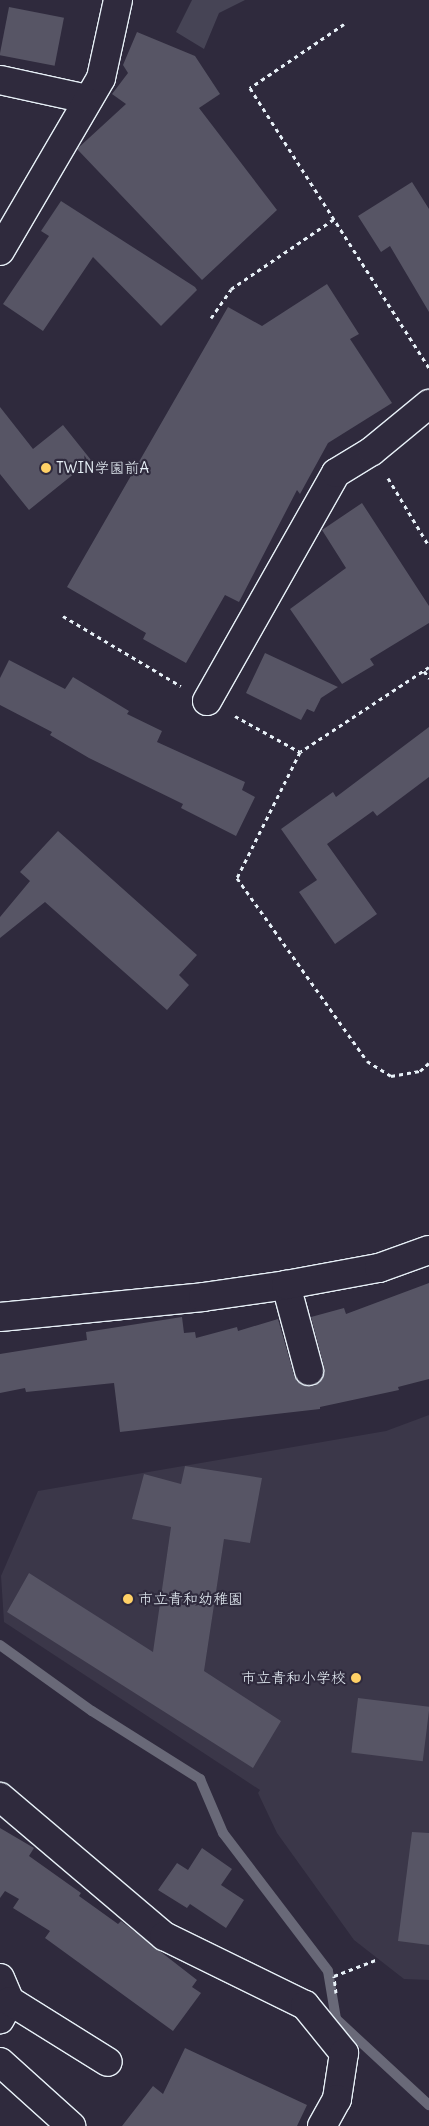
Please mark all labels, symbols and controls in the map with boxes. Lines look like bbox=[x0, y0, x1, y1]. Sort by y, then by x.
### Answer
place label: TWIN学園前A bbox=[56, 459, 149, 477]
marker: TWIN学園前A bbox=[40, 462, 52, 474]
place label: 市立青和幼稚園 bbox=[138, 1590, 243, 1608]
marker: 市立青和幼稚園 bbox=[122, 1593, 134, 1605]
place label: 市立青和小学校 bbox=[241, 1669, 346, 1687]
marker: 市立青和小学校 bbox=[350, 1672, 362, 1684]

